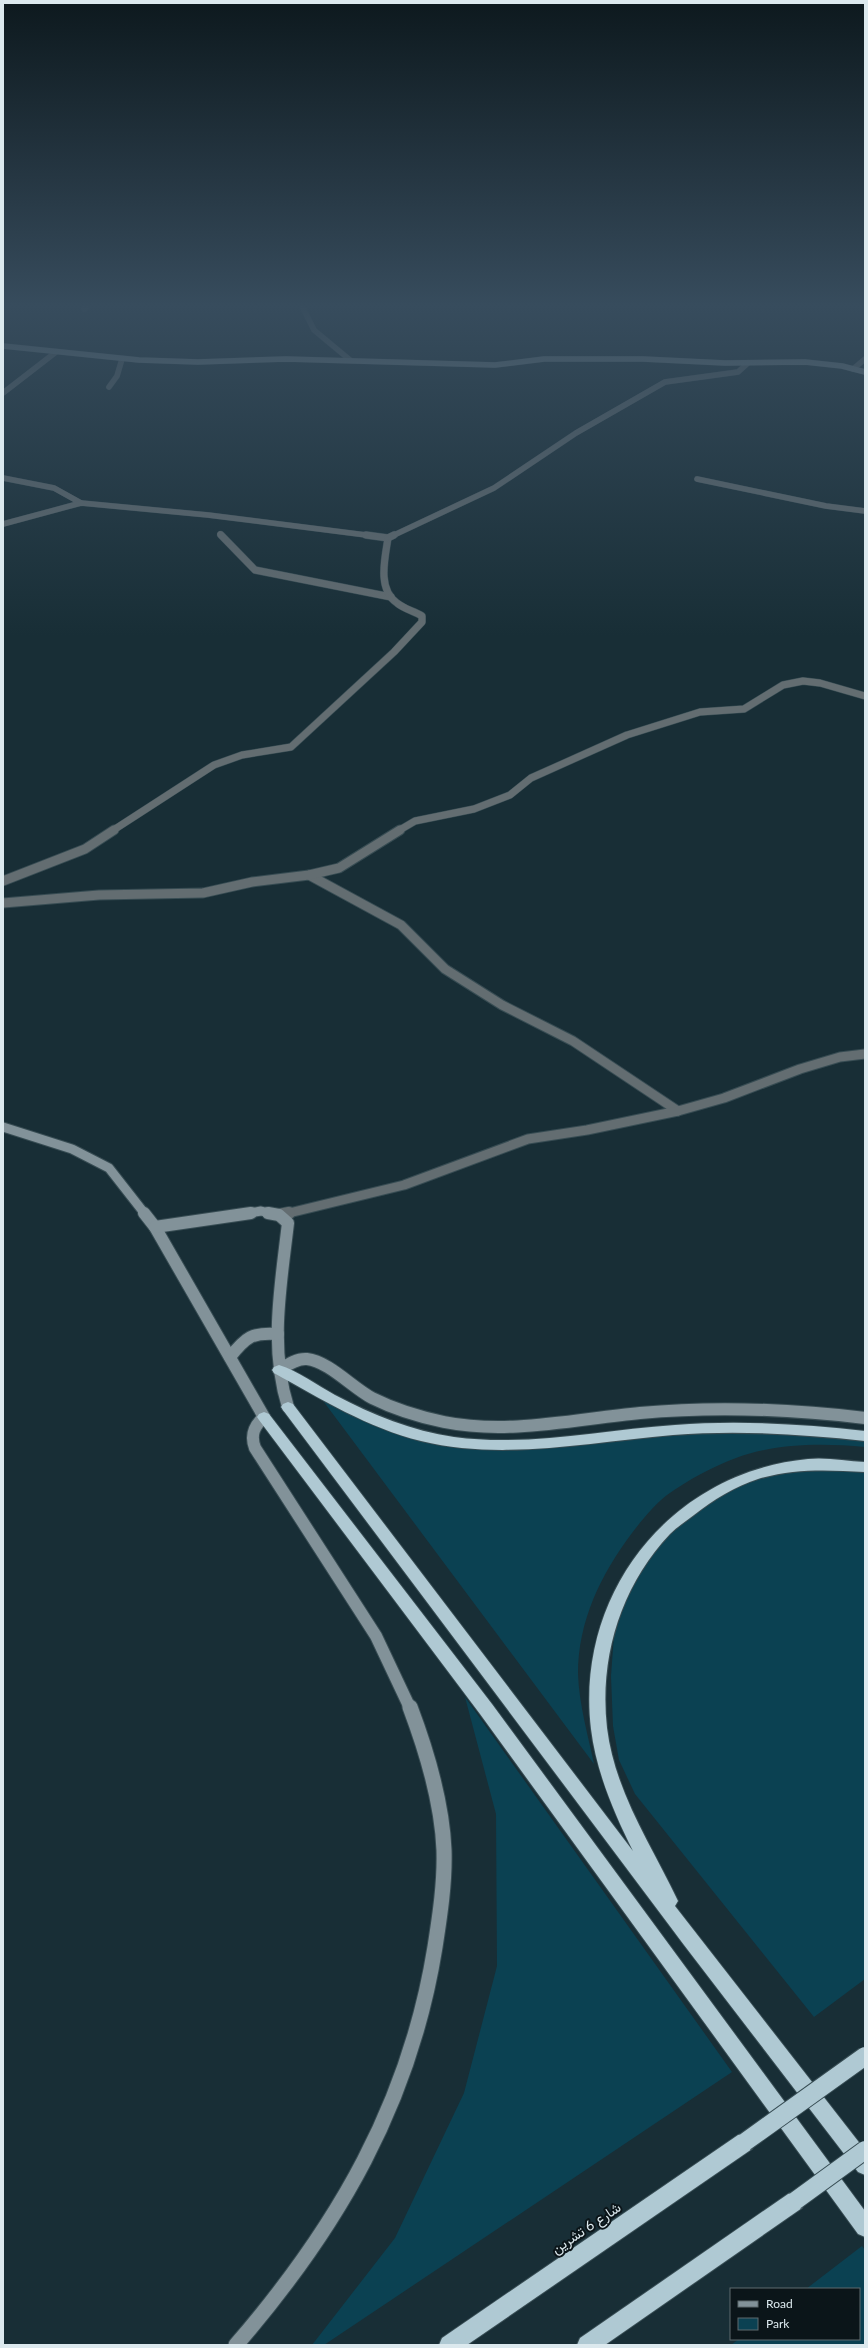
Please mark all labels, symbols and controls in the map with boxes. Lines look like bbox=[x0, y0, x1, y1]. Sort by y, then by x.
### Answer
street label: شارع 6 تشرين bbox=[548, 2198, 625, 2259]
legend bbox=[730, 2288, 860, 2340]
text: Road bbox=[766, 2296, 793, 2311]
text: Park bbox=[766, 2316, 790, 2331]

